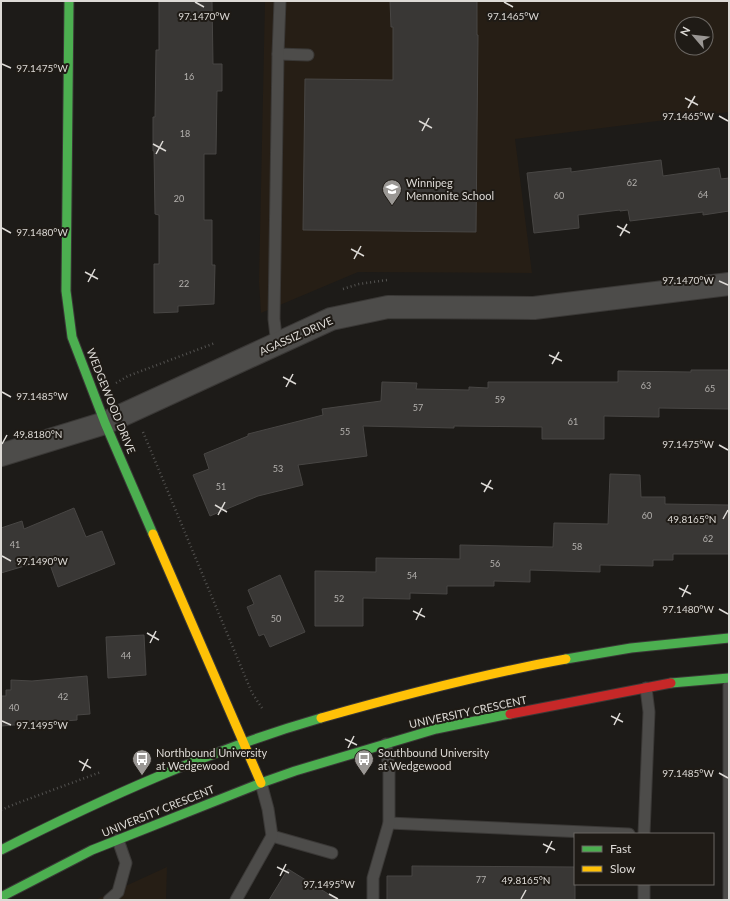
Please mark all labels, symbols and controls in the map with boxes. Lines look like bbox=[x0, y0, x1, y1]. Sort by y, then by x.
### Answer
text: 97.1470°W bbox=[178, 10, 230, 22]
text: 97.1465°W bbox=[487, 10, 539, 22]
north arrow bbox=[674, 16, 714, 56]
text: N bbox=[677, 24, 692, 38]
text: 97.1475°W bbox=[16, 62, 68, 74]
house number: 16 bbox=[184, 71, 194, 82]
text: 97.1465°W bbox=[662, 110, 714, 122]
house number: 18 bbox=[180, 128, 190, 139]
place label: Winnipeg Mennonite School bbox=[406, 176, 494, 202]
house number: 62 bbox=[627, 177, 637, 188]
school or university icon: Winnipeg Mennonite School bbox=[381, 178, 403, 206]
house number: 64 bbox=[698, 189, 708, 200]
house number: 60 bbox=[554, 190, 564, 201]
house number: 20 bbox=[174, 193, 184, 204]
text: 97.1480°W bbox=[16, 226, 68, 238]
text: 97.1470°W bbox=[662, 274, 714, 286]
house number: 22 bbox=[179, 278, 189, 289]
street label: AGASSIZ DRIVE bbox=[257, 313, 335, 358]
street label: WEDGEWOOD DRIVE bbox=[84, 346, 139, 456]
house number: 63 bbox=[641, 380, 651, 391]
house number: 65 bbox=[705, 383, 715, 394]
text: 97.1485°W bbox=[16, 390, 68, 402]
house number: 59 bbox=[495, 394, 505, 405]
house number: 57 bbox=[413, 402, 423, 413]
house number: 61 bbox=[568, 416, 578, 427]
house number: 55 bbox=[340, 426, 350, 437]
text: 49.8180°N bbox=[14, 428, 62, 440]
text: 97.1475°W bbox=[662, 438, 714, 450]
house number: 53 bbox=[273, 463, 283, 474]
house number: 51 bbox=[216, 481, 226, 492]
house number: 60 bbox=[642, 510, 652, 521]
text: 49.8165°N bbox=[668, 513, 716, 525]
house number: 62 bbox=[703, 533, 713, 544]
house number: 41 bbox=[10, 539, 20, 550]
house number: 58 bbox=[572, 541, 582, 552]
text: 97.1490°W bbox=[16, 555, 68, 567]
house number: 56 bbox=[490, 558, 500, 569]
house number: 54 bbox=[407, 570, 417, 581]
house number: 52 bbox=[334, 593, 344, 604]
text: 97.1480°W bbox=[662, 603, 714, 615]
house number: 50 bbox=[271, 613, 281, 624]
house number: 44 bbox=[121, 650, 131, 661]
house number: 42 bbox=[58, 691, 68, 702]
street label: UNIVERSITY CRESCENT bbox=[408, 693, 529, 730]
house number: 40 bbox=[9, 702, 19, 713]
text: 97.1495°W bbox=[16, 719, 68, 731]
place label: Northbound University at Wedgewood bbox=[156, 746, 268, 772]
place label: Southbound University at Wedgewood bbox=[378, 746, 489, 772]
bus stop icon: Northbound University at Wedgewood bbox=[131, 748, 153, 776]
bus stop icon: Southbound University at Wedgewood bbox=[353, 748, 375, 776]
text: 97.1485°W bbox=[662, 767, 714, 779]
street label: UNIVERSITY CRESCENT bbox=[100, 782, 216, 839]
legend bbox=[574, 833, 714, 885]
text: Fast bbox=[610, 841, 632, 856]
text: Slow bbox=[610, 861, 636, 876]
house number: 77 bbox=[476, 874, 486, 885]
text: 49.8165°N bbox=[502, 874, 550, 886]
text: 97.1495°W bbox=[303, 878, 355, 890]

